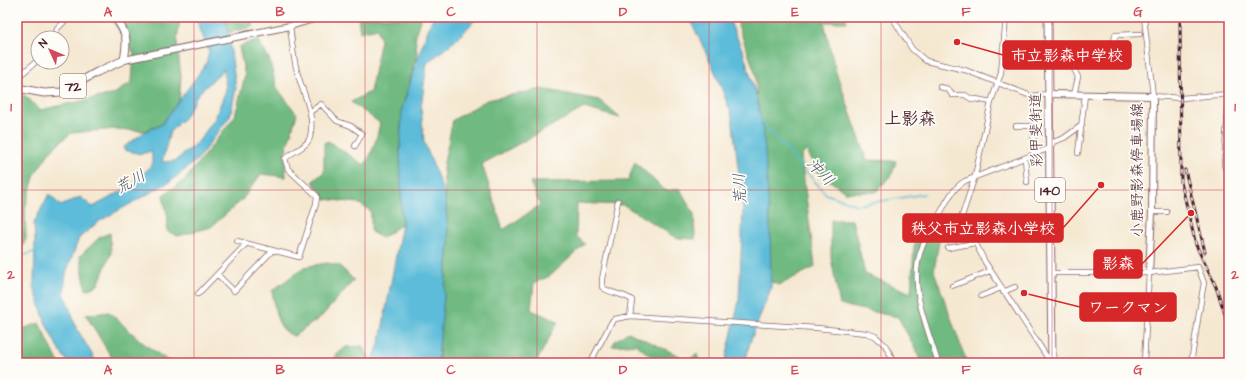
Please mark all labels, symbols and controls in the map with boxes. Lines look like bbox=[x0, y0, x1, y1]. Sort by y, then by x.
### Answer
text: A bbox=[104, 3, 113, 21]
text: B bbox=[275, 3, 285, 21]
text: C bbox=[446, 3, 456, 21]
text: D bbox=[619, 3, 628, 21]
text: E bbox=[791, 3, 799, 21]
text: F bbox=[961, 3, 971, 21]
text: G bbox=[1133, 3, 1143, 21]
north arrow bbox=[30, 30, 70, 70]
text: N bbox=[35, 36, 51, 51]
callout: 市立影森中学校 bbox=[1003, 41, 1131, 69]
text: 市立影森中学校 bbox=[1011, 45, 1123, 67]
road number: 72 bbox=[60, 74, 86, 98]
street label: 彩甲斐街道 bbox=[1025, 92, 1048, 168]
text: 1 bbox=[10, 98, 12, 116]
text: 1 bbox=[1234, 98, 1236, 116]
street label: 小鹿野影森停車場線 bbox=[1127, 102, 1148, 238]
district label: 上影森 bbox=[885, 107, 936, 131]
water label: 沖川 bbox=[801, 153, 839, 191]
water label: 荒川 bbox=[111, 165, 150, 199]
water label: 荒川 bbox=[728, 172, 752, 206]
road number: 140 bbox=[1035, 178, 1065, 202]
callout: 秩父市立影森小学校 bbox=[903, 214, 1063, 242]
text: 秩父市立影森小学校 bbox=[911, 218, 1055, 240]
callout: 影森 bbox=[1094, 250, 1142, 278]
text: 影森 bbox=[1102, 253, 1134, 275]
text: 2 bbox=[6, 266, 15, 284]
text: 2 bbox=[1230, 266, 1239, 284]
callout: ワークマン bbox=[1080, 293, 1176, 321]
text: ワークマン bbox=[1088, 297, 1168, 319]
text: A bbox=[104, 361, 113, 379]
text: B bbox=[275, 361, 285, 379]
text: C bbox=[446, 361, 456, 379]
text: D bbox=[619, 361, 628, 379]
text: E bbox=[791, 361, 799, 379]
text: F bbox=[961, 361, 971, 379]
text: G bbox=[1133, 361, 1143, 379]

